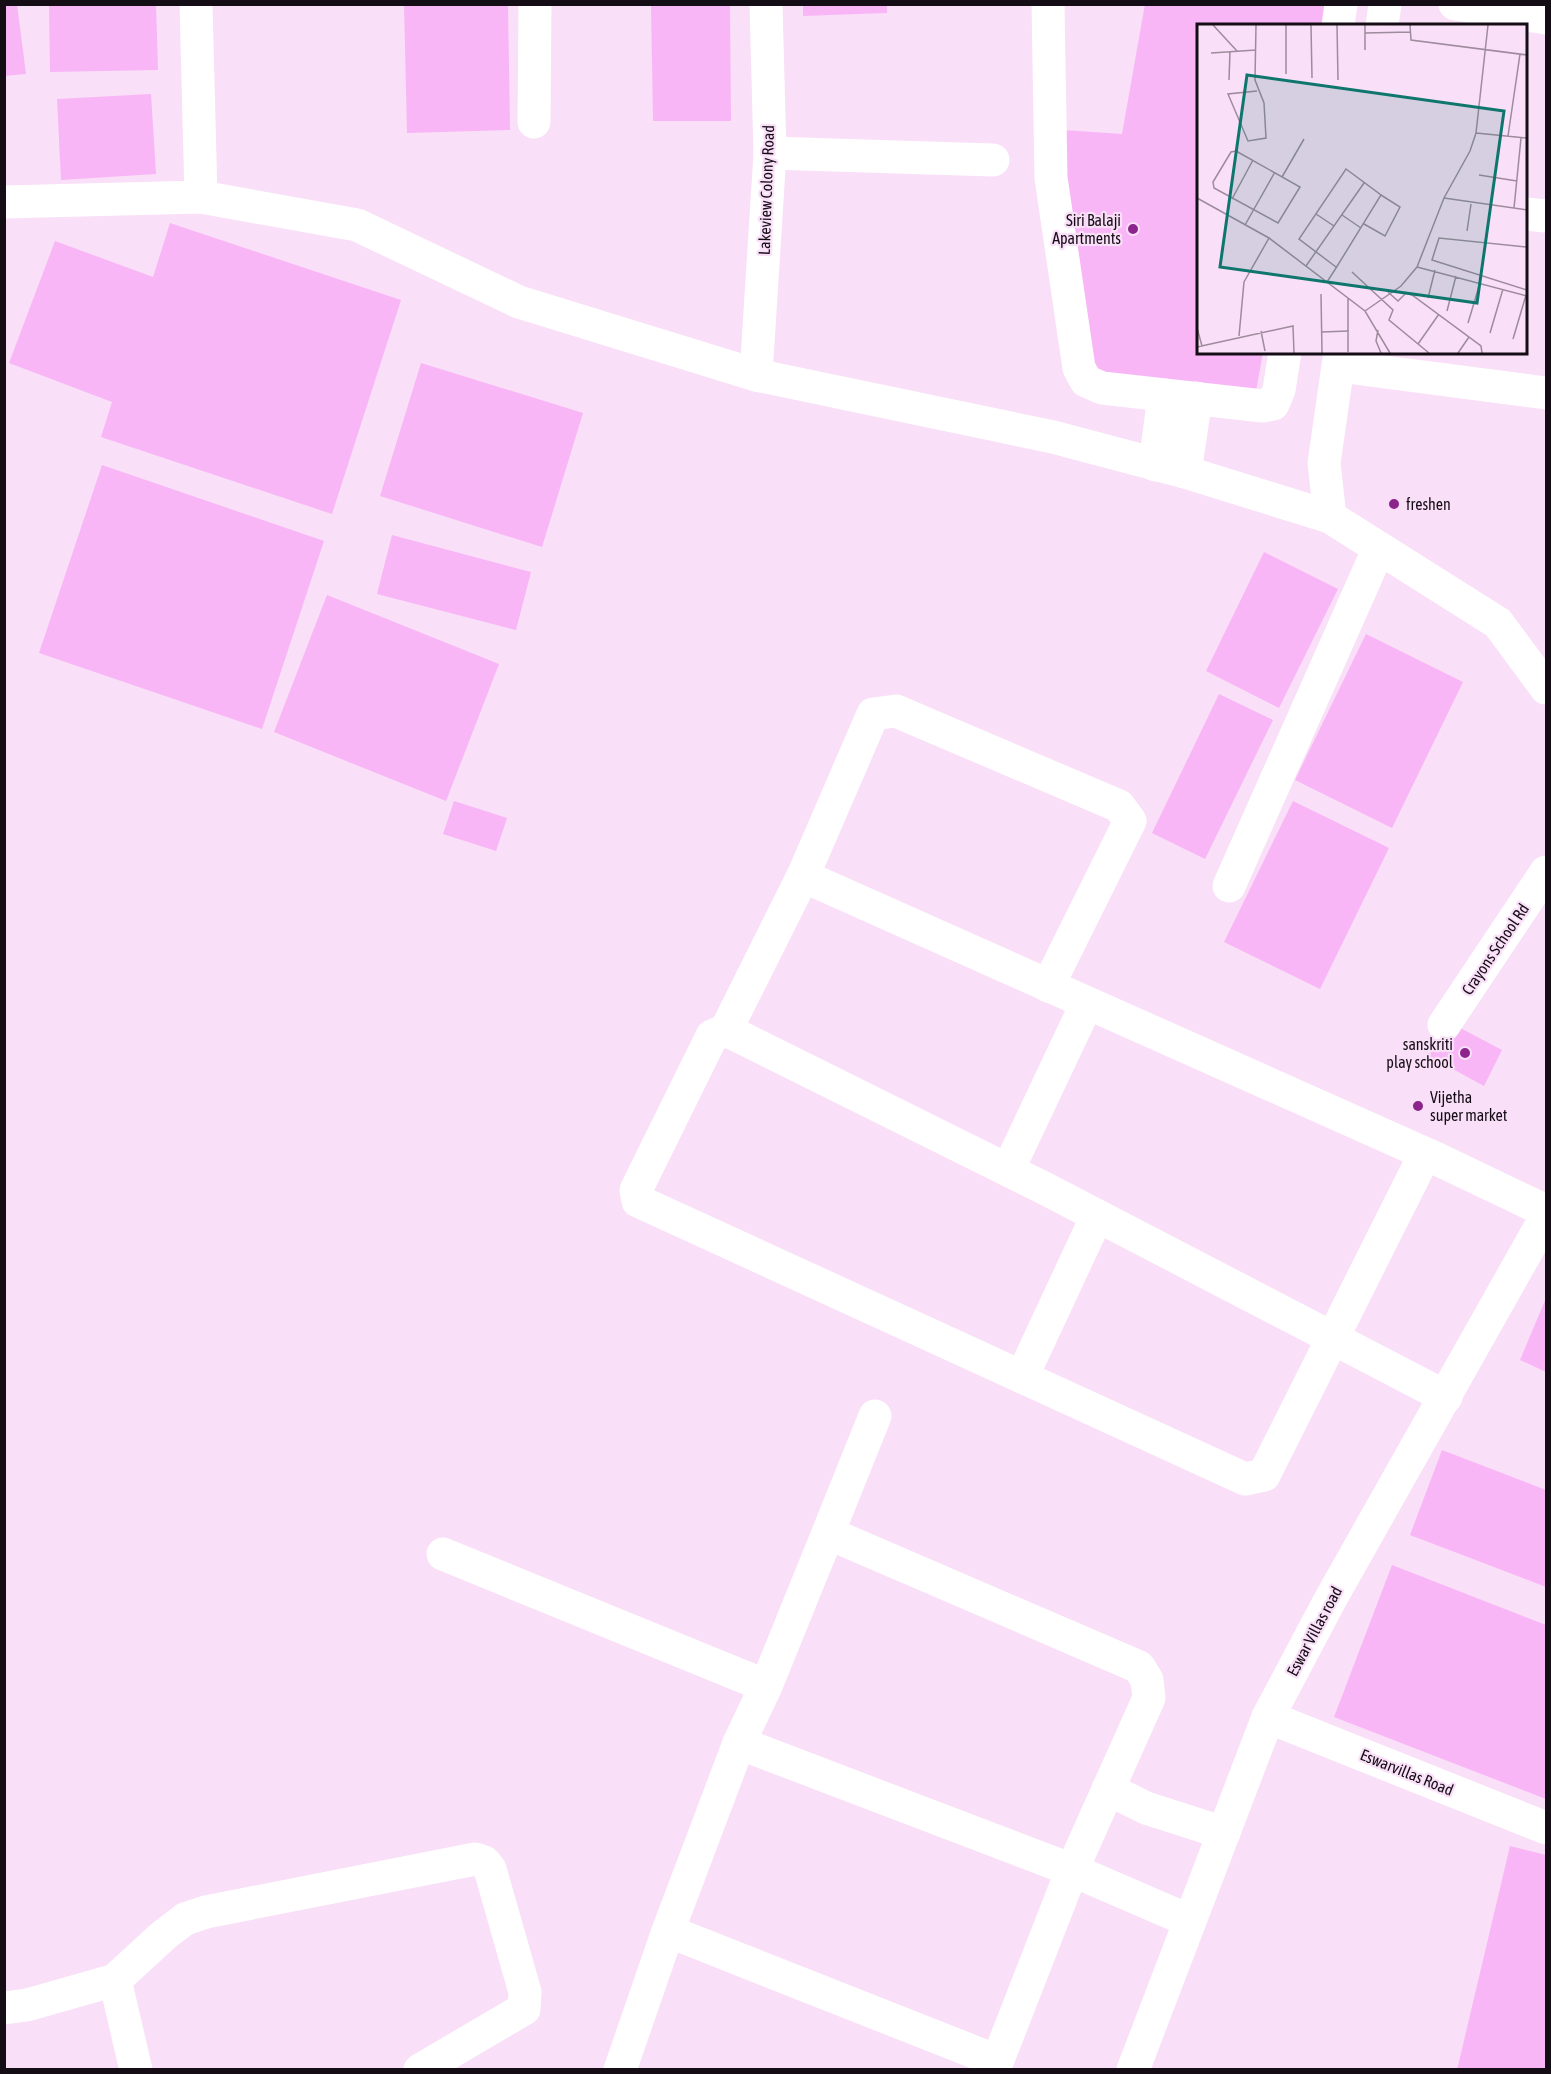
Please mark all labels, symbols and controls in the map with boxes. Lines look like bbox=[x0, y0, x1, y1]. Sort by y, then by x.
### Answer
inset map bbox=[1197, 24, 1527, 354]
street label: Lakeview Colony Road bbox=[755, 125, 778, 255]
place label: Siri Balaji Apartments bbox=[1052, 211, 1121, 248]
marker: Siri Balaji Apartments bbox=[1126, 222, 1140, 236]
place label: freshen bbox=[1406, 495, 1451, 513]
marker: freshen bbox=[1387, 497, 1401, 511]
street label: Crayons School Rd bbox=[1458, 900, 1533, 999]
place label: sanskriti play school bbox=[1386, 1035, 1454, 1072]
marker: sanskriti play school bbox=[1458, 1046, 1472, 1060]
place label: Vijetha super market bbox=[1430, 1088, 1508, 1125]
marker: Vijetha super market bbox=[1411, 1099, 1425, 1113]
street label: Eswar Villas road bbox=[1283, 1583, 1345, 1679]
street label: Eswarvillas Road bbox=[1358, 1745, 1456, 1799]

